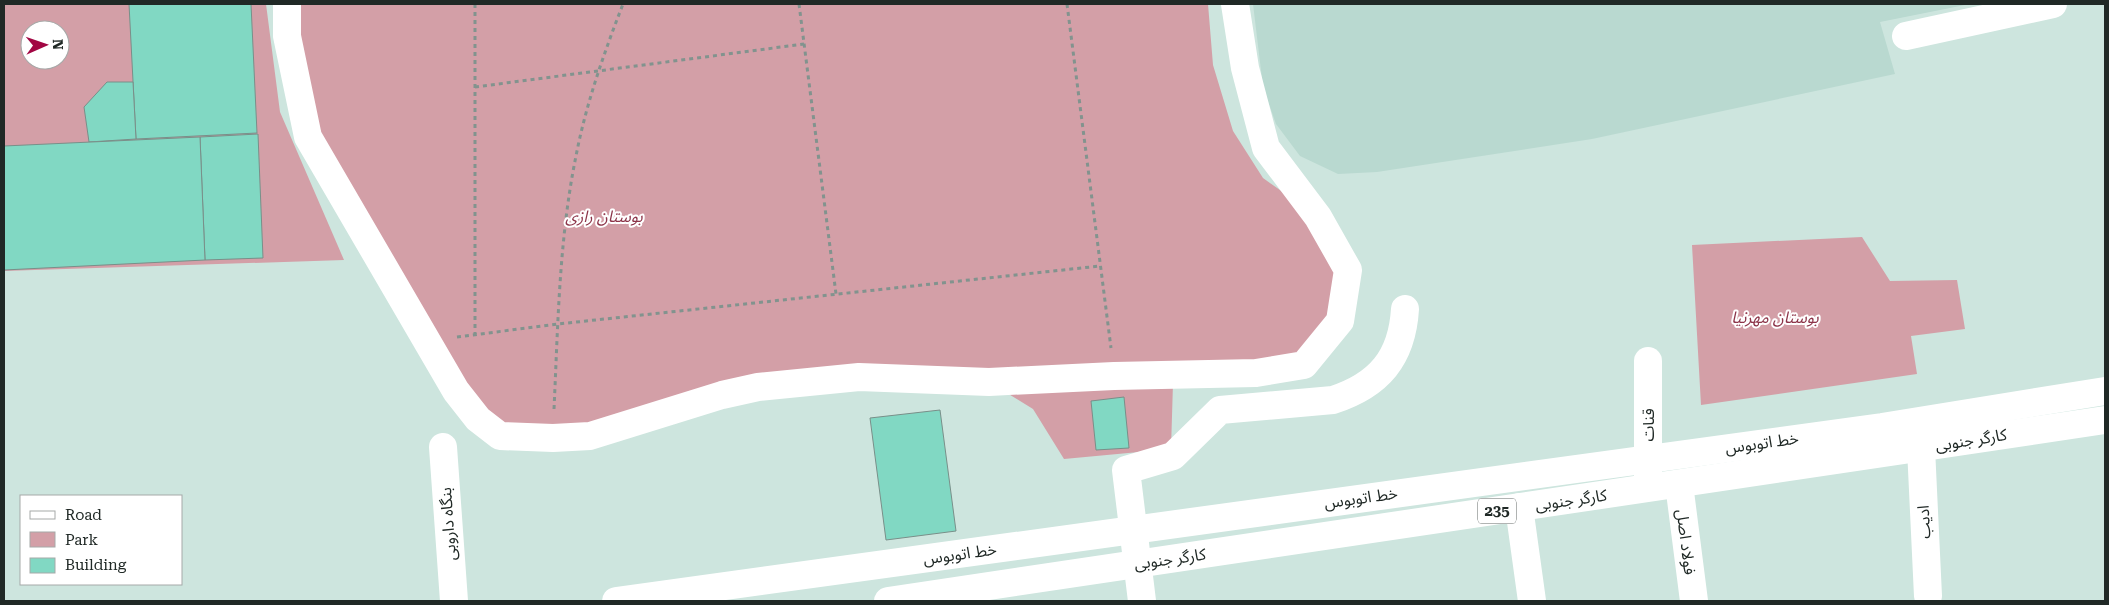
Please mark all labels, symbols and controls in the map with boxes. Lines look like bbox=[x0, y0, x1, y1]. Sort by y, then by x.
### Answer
north arrow bbox=[20, 20, 70, 70]
text: N bbox=[50, 39, 66, 50]
park label: بوستان رازی bbox=[565, 207, 643, 226]
park label: بوستان مهرنیا bbox=[1731, 308, 1819, 327]
street label: قنات bbox=[1639, 408, 1658, 442]
street label: کارگر جنوبی bbox=[1934, 425, 2008, 455]
street label: خط اتوبوس bbox=[1724, 428, 1800, 458]
street label: خط اتوبوس bbox=[1323, 483, 1399, 513]
street label: کارگر جنوبی bbox=[1534, 486, 1608, 514]
street label: بنگاه داروبی bbox=[436, 487, 460, 561]
legend bbox=[20, 495, 182, 585]
road number: 235 bbox=[1478, 498, 1516, 524]
street label: ادیب bbox=[1914, 505, 1934, 539]
text: Road bbox=[65, 506, 102, 524]
street label: فولاد اصل bbox=[1673, 508, 1699, 576]
text: Park bbox=[65, 531, 99, 549]
street label: خط اتوبوس bbox=[922, 539, 998, 569]
street label: کارگر جنوبی bbox=[1133, 545, 1207, 573]
text: Building bbox=[65, 556, 127, 574]

